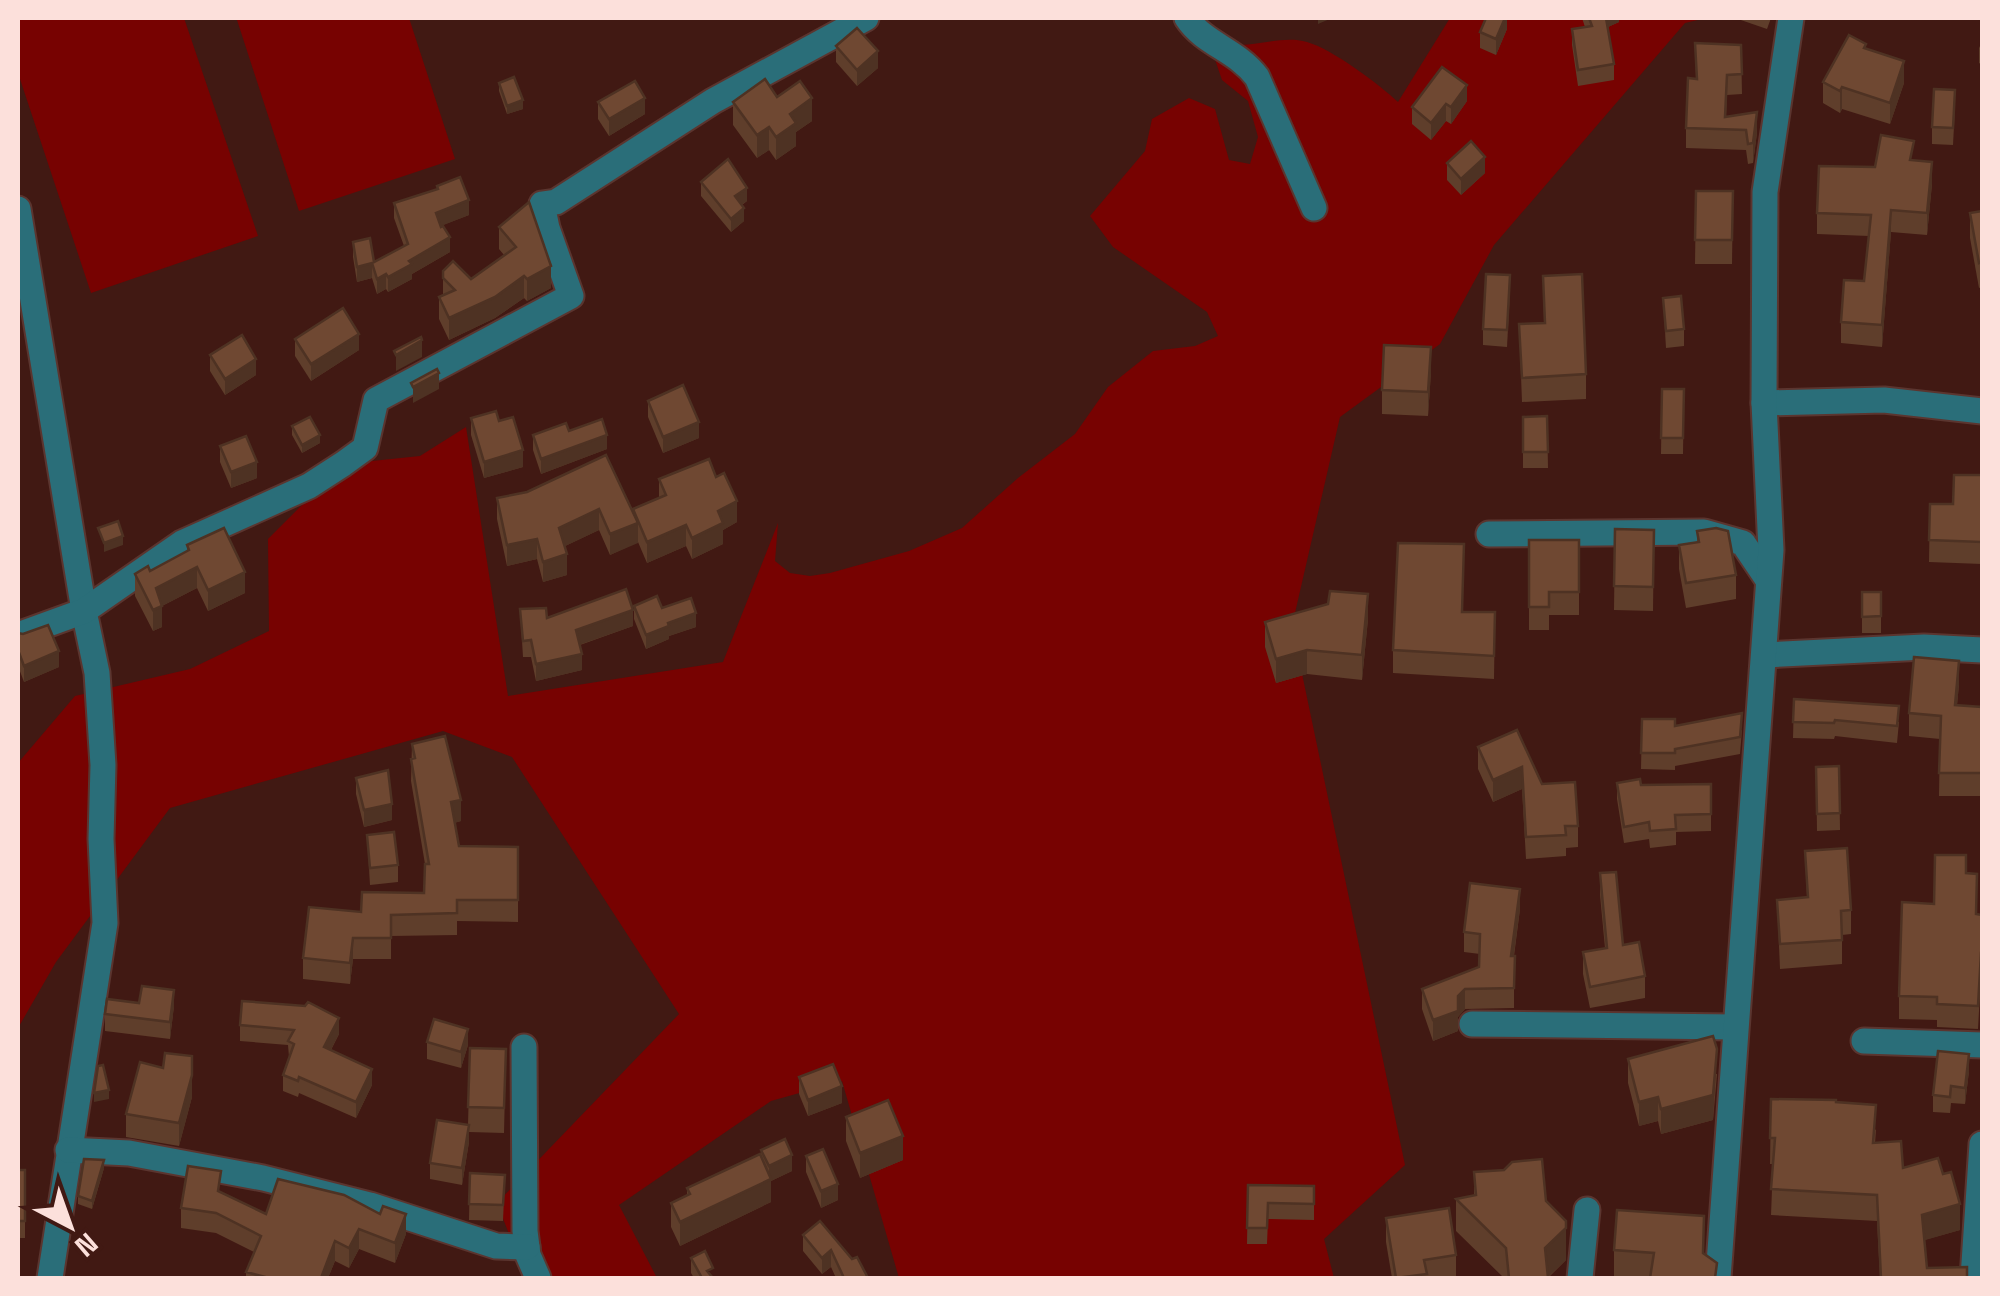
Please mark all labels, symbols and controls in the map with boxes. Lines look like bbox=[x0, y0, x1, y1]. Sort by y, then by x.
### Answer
north arrow bbox=[20, 1176, 120, 1276]
text: N bbox=[68, 1225, 105, 1265]

